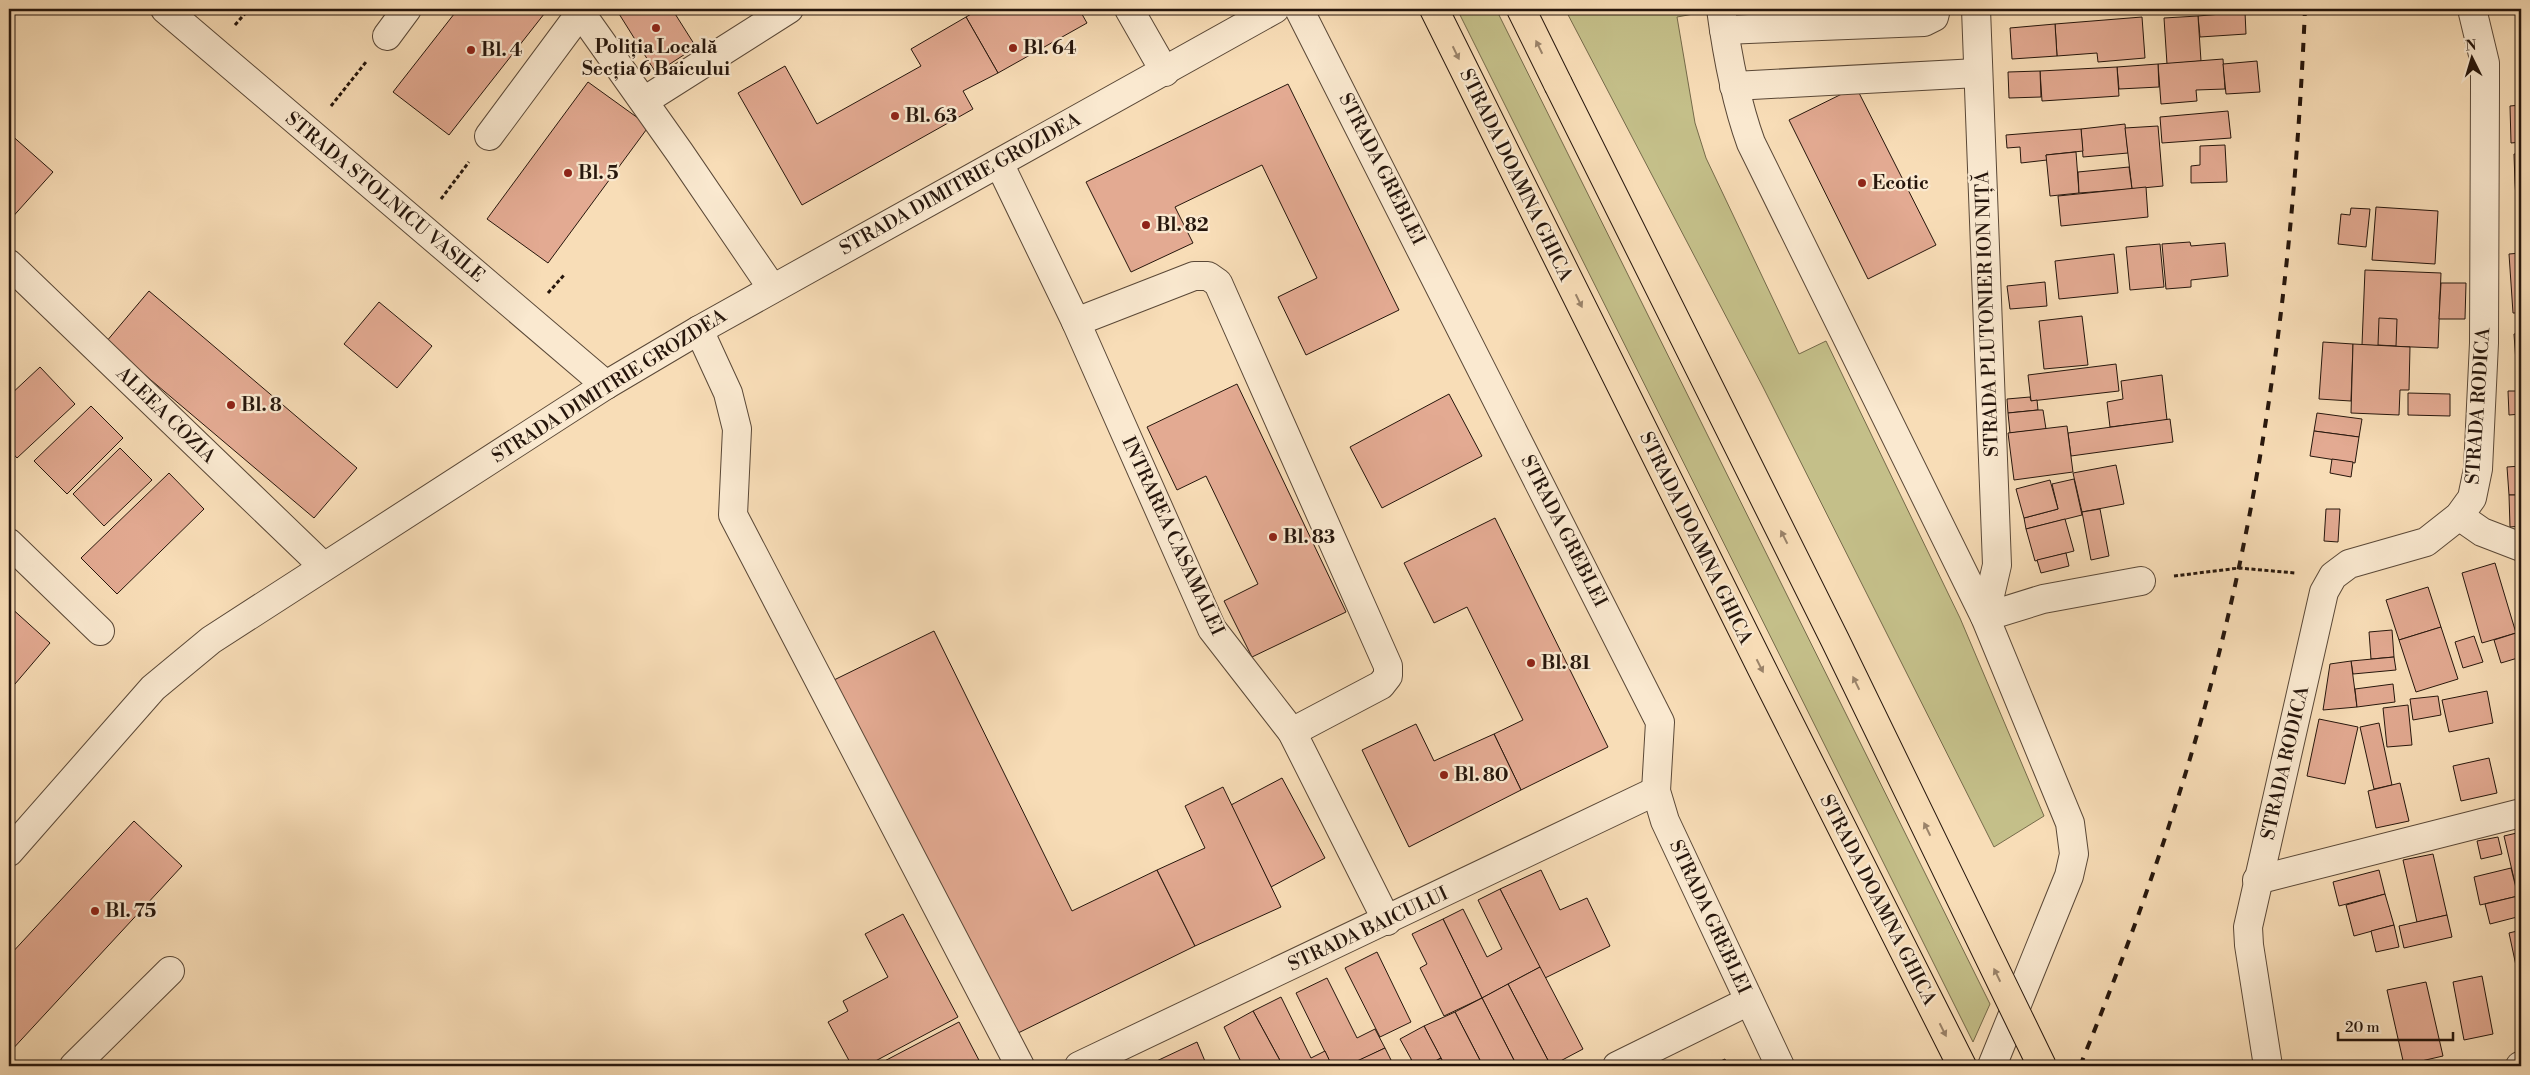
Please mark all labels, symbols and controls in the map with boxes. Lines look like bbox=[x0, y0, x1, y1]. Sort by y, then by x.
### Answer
marker: Poliția Locală Secția 6 Baicului bbox=[650, 22, 662, 34]
north arrow bbox=[2448, 32, 2498, 82]
place label: Poliția Locală Secția 6 Baicului bbox=[582, 35, 730, 81]
place label: Bl. 64 bbox=[1023, 36, 1077, 60]
text: N bbox=[2465, 37, 2477, 55]
place label: Bl. 4 bbox=[481, 38, 523, 62]
one-way arrow bbox=[1535, 39, 1543, 54]
marker: Bl. 64 bbox=[1007, 42, 1019, 54]
marker: Bl. 4 bbox=[465, 44, 477, 56]
one-way arrow bbox=[1452, 45, 1460, 60]
street label: STRADA DOAMNA GHICA bbox=[1454, 65, 1578, 286]
street label: STRADA GREBLEI bbox=[1333, 89, 1431, 249]
place label: Bl. 63 bbox=[905, 104, 957, 128]
street label: STRADA STOLNICU VASILE bbox=[280, 107, 490, 287]
street label: STRADA DIMITRIE GROZDEA bbox=[835, 107, 1086, 260]
marker: Bl. 63 bbox=[889, 110, 901, 122]
place label: Bl. 5 bbox=[578, 161, 619, 185]
marker: Bl. 5 bbox=[562, 167, 574, 179]
street label: STRADA PLUTONIER ION NIȚĂ bbox=[1969, 170, 2005, 457]
place label: Ecotic bbox=[1872, 171, 1929, 195]
marker: Ecotic bbox=[1856, 177, 1868, 189]
place label: Bl. 82 bbox=[1156, 213, 1209, 237]
marker: Bl. 82 bbox=[1140, 219, 1152, 231]
one-way arrow bbox=[1575, 294, 1583, 309]
street label: STRADA DIMITRIE GROZDEA bbox=[487, 303, 732, 468]
street label: STRADA RODICA bbox=[2461, 326, 2496, 485]
street label: ALEEA COZIA bbox=[111, 361, 221, 469]
place label: Bl. 8 bbox=[241, 393, 282, 417]
marker: Bl. 8 bbox=[225, 399, 237, 411]
street label: STRADA DOAMNA GHICA bbox=[1634, 428, 1758, 649]
street label: INTRAREA CASAMALEI bbox=[1116, 433, 1230, 639]
street label: STRADA GREBLEI bbox=[1515, 451, 1613, 611]
place label: Bl. 83 bbox=[1283, 525, 1335, 549]
one-way arrow bbox=[1779, 530, 1787, 544]
marker: Bl. 83 bbox=[1267, 531, 1279, 543]
place label: Bl. 81 bbox=[1541, 651, 1591, 675]
marker: Bl. 81 bbox=[1525, 657, 1537, 669]
one-way arrow bbox=[1756, 659, 1764, 674]
one-way arrow bbox=[1851, 676, 1859, 690]
street label: STRADA RODICA bbox=[2256, 683, 2315, 842]
place label: Bl. 80 bbox=[1454, 763, 1509, 787]
marker: Bl. 80 bbox=[1438, 769, 1450, 781]
street label: STRADA DOAMNA GHICA bbox=[1814, 791, 1942, 1010]
one-way arrow bbox=[1922, 822, 1930, 836]
street label: STRADA GREBLEI bbox=[1664, 836, 1756, 998]
street label: STRADA BAICULUI bbox=[1284, 881, 1452, 977]
place label: Bl. 75 bbox=[105, 899, 157, 923]
marker: Bl. 75 bbox=[89, 905, 101, 917]
one-way arrow bbox=[1993, 968, 2001, 982]
scale bar bbox=[2338, 1010, 2452, 1042]
text: 20 m bbox=[2345, 1018, 2380, 1037]
one-way arrow bbox=[1939, 1023, 1948, 1038]

